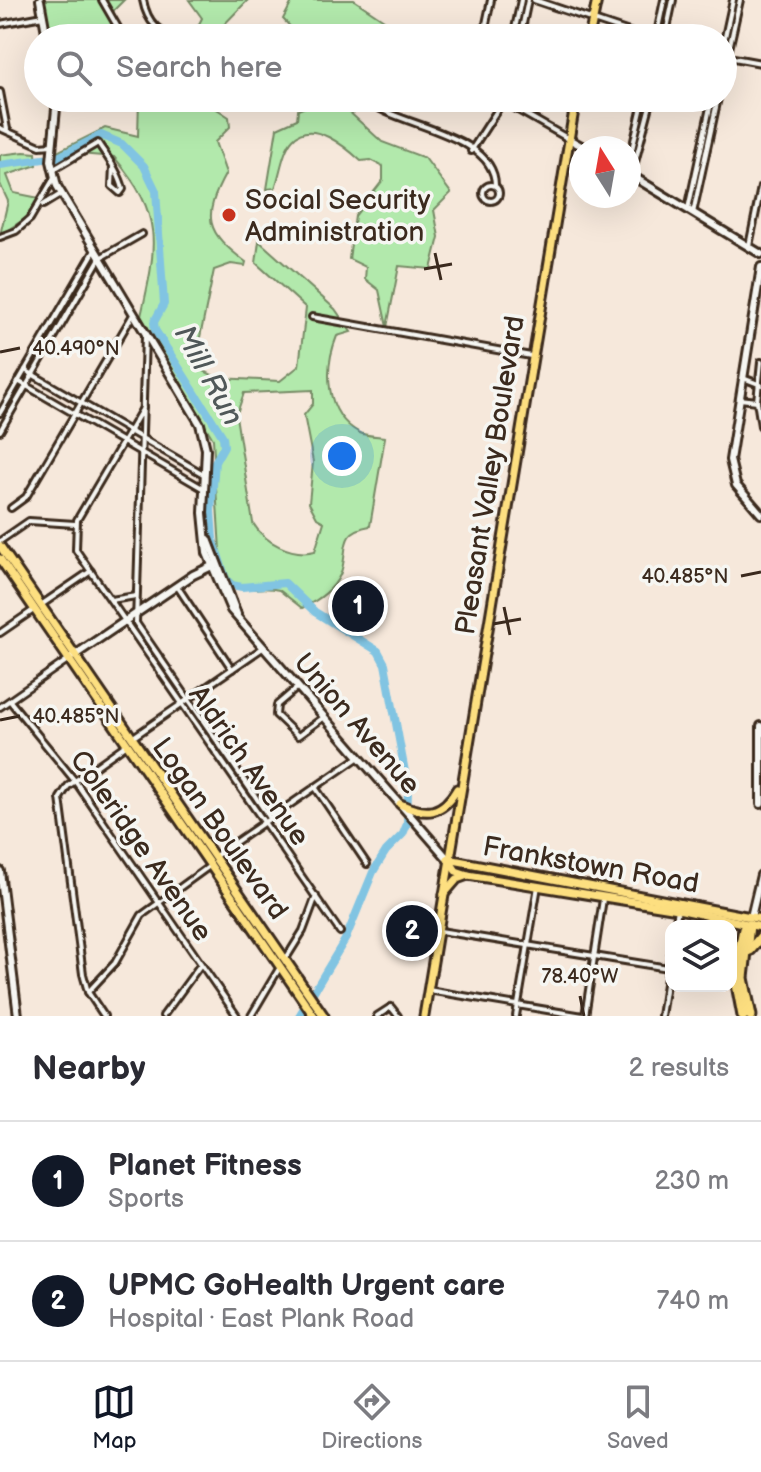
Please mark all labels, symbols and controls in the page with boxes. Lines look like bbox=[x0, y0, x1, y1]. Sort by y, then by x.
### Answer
search box bbox=[24, 24, 737, 112]
icon: search bbox=[52, 46, 96, 90]
text: Search here bbox=[116, 50, 282, 86]
north arrow bbox=[569, 136, 641, 208]
place label: Social Security Administration bbox=[245, 184, 431, 249]
marker: Social Security Administration bbox=[220, 206, 238, 224]
street label: Pleasant Valley Boulevard bbox=[449, 313, 532, 637]
water label: Mill Run bbox=[166, 319, 250, 432]
text: 40.490°N bbox=[32, 337, 120, 361]
your location bbox=[322, 436, 362, 476]
text: 40.485°N bbox=[641, 565, 729, 589]
pin: 1 bbox=[332, 576, 384, 636]
street label: Union Avenue bbox=[287, 647, 427, 801]
street label: Aldrich Avenue bbox=[181, 679, 316, 852]
text: 40.485°N bbox=[32, 705, 120, 729]
street label: Logan Boulevard bbox=[145, 732, 295, 926]
street label: Coleridge Avenue bbox=[63, 744, 219, 948]
street label: Frankstown Road bbox=[480, 830, 701, 901]
pin: 2 bbox=[386, 901, 438, 961]
map controls bbox=[665, 920, 737, 992]
button: layers bbox=[665, 920, 737, 992]
text: 78.40°W bbox=[542, 965, 618, 989]
text: Nearby bbox=[32, 1048, 146, 1089]
text: 2 results bbox=[629, 1053, 729, 1084]
text: Planet Fitness bbox=[108, 1148, 302, 1184]
text: 1 bbox=[53, 1166, 63, 1197]
text: 230 m bbox=[654, 1166, 729, 1197]
text: Sports bbox=[108, 1184, 184, 1215]
text: UPMC GoHealth Urgent care bbox=[108, 1268, 505, 1304]
text: 2 bbox=[50, 1286, 66, 1317]
text: 740 m bbox=[657, 1286, 729, 1317]
text: Hospital · East Plank Road bbox=[108, 1304, 414, 1335]
tab: Map bbox=[92, 1380, 137, 1455]
tab: Directions bbox=[321, 1380, 422, 1455]
tab: Saved bbox=[607, 1380, 669, 1455]

